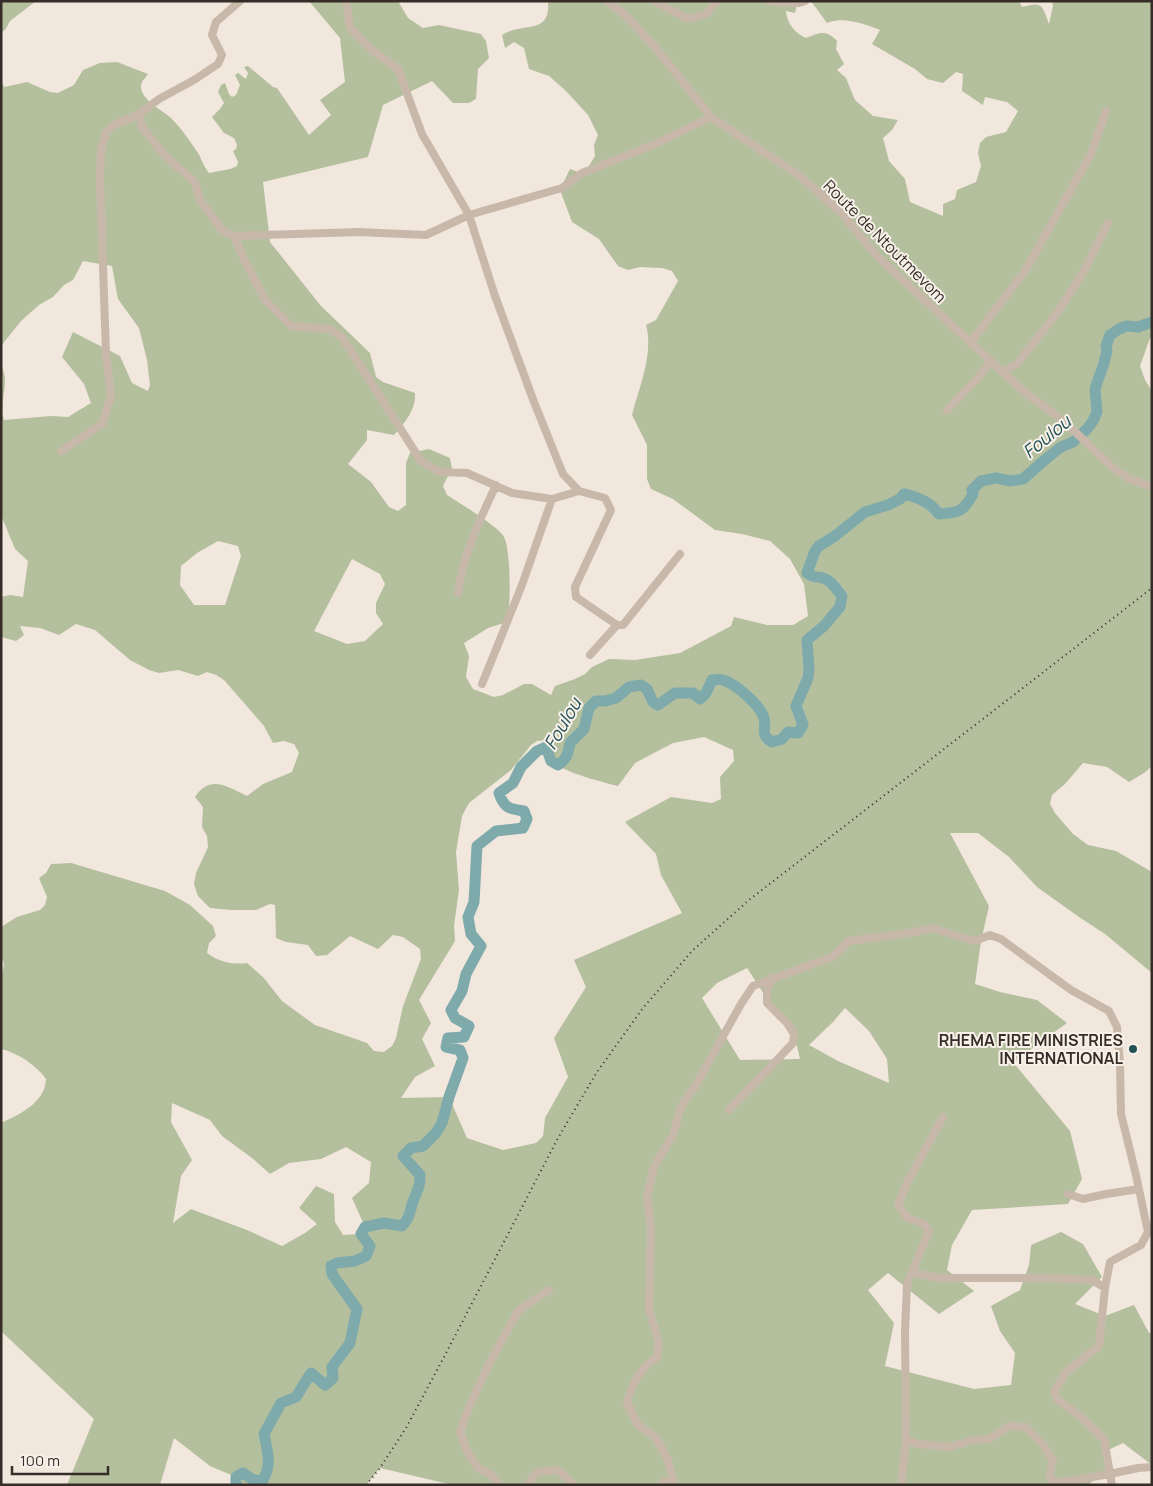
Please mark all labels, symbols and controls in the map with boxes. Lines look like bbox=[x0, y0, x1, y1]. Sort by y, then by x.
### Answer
street label: Route de Ntoutmevom bbox=[819, 175, 951, 307]
water label: Foulou bbox=[1017, 409, 1077, 463]
water label: Foulou bbox=[538, 692, 587, 754]
place label: RHEMA FIRE MINISTRIES INTERNATIONAL bbox=[939, 1029, 1123, 1069]
marker: RHEMA FIRE MINISTRIES INTERNATIONAL bbox=[1127, 1043, 1139, 1055]
scale bar bbox=[12, 1444, 109, 1476]
text: 100 m bbox=[20, 1450, 60, 1471]

